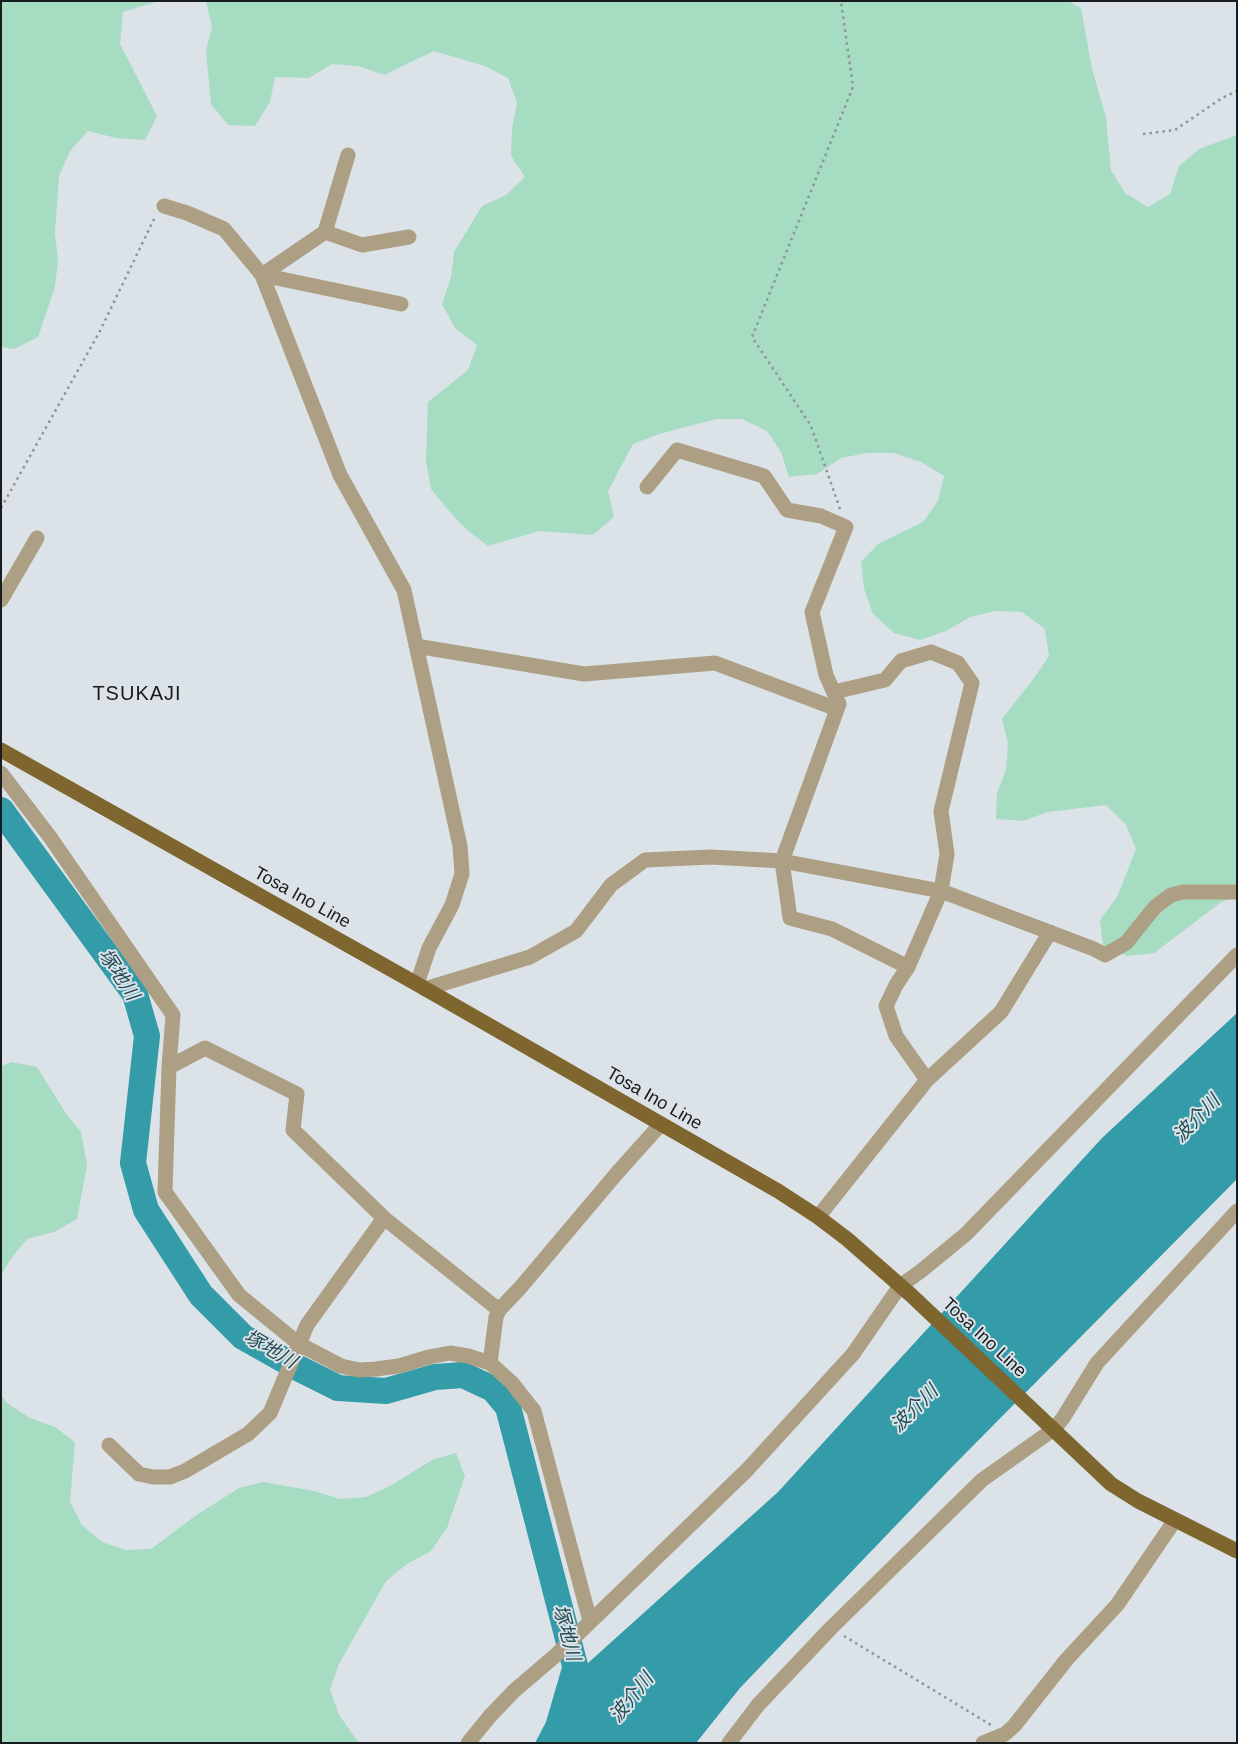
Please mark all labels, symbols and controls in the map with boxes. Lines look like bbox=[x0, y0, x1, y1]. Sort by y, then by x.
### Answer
district label: TSUKAJI bbox=[92, 682, 182, 706]
street label: Tosa Ino Line bbox=[250, 863, 354, 933]
water label: 塚地川 bbox=[93, 945, 143, 1005]
street label: Tosa Ino Line bbox=[602, 1063, 706, 1135]
water label: 波介川 bbox=[1169, 1091, 1225, 1147]
street label: Tosa Ino Line bbox=[937, 1294, 1031, 1382]
water label: 塚地川 bbox=[240, 1326, 300, 1374]
water label: 波介川 bbox=[887, 1381, 943, 1437]
water label: 塚地川 bbox=[548, 1603, 584, 1663]
water label: 波介川 bbox=[605, 1669, 659, 1727]

